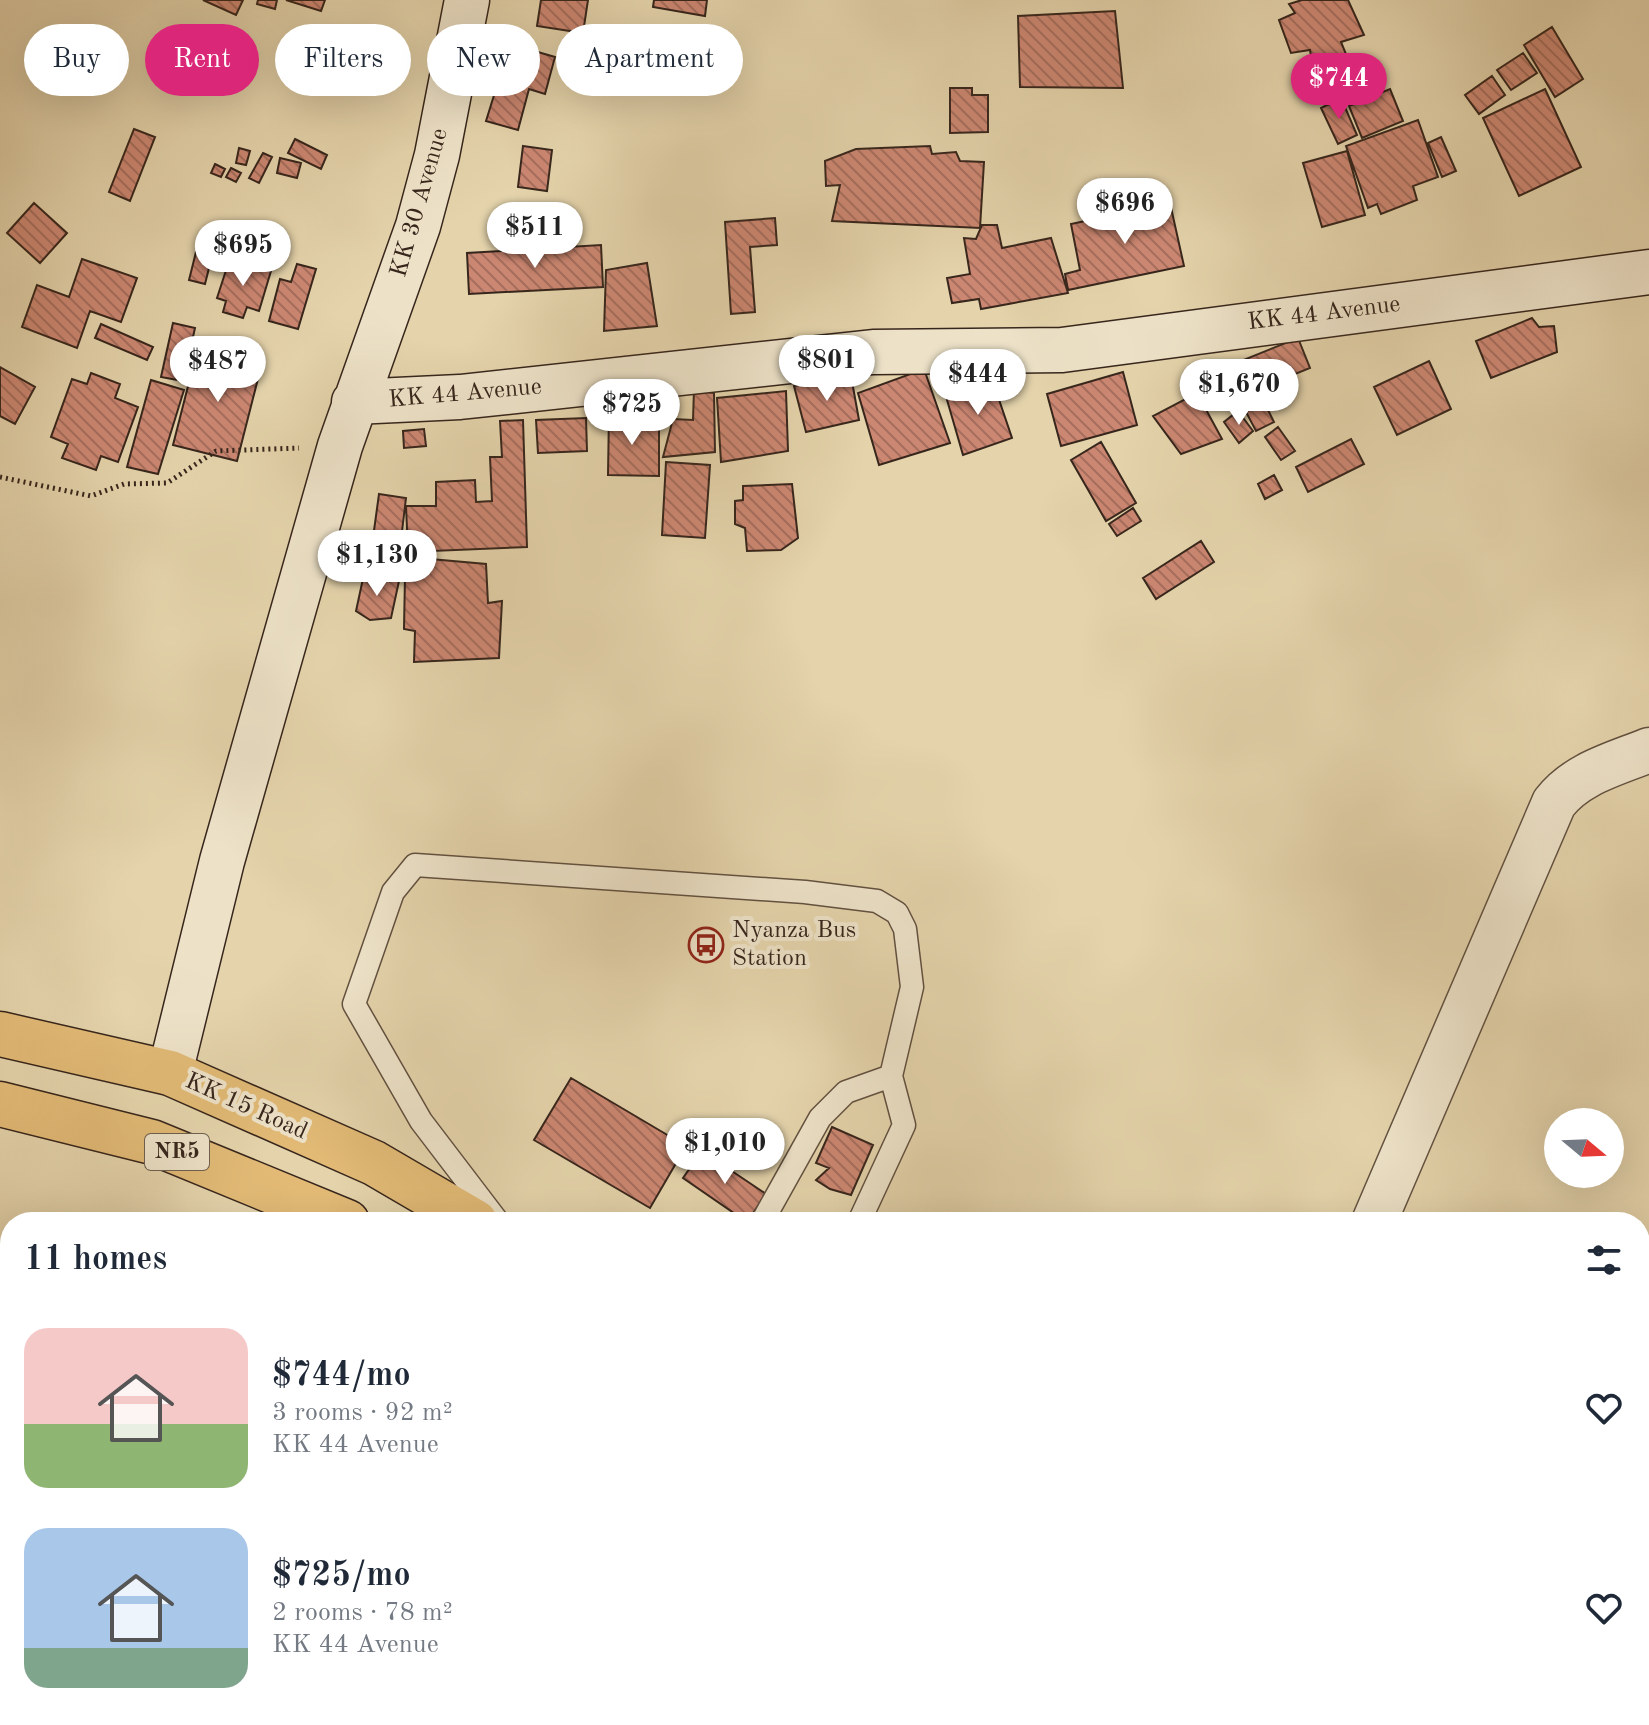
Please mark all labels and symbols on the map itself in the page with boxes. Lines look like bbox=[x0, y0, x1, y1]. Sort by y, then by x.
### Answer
pin: $744 bbox=[1292, 53, 1386, 121]
street label: KK 30 Avenue bbox=[387, 126, 453, 280]
pin: $696 bbox=[1078, 178, 1172, 246]
pin: $511 bbox=[488, 202, 582, 270]
pin: $695 bbox=[196, 220, 290, 288]
street label: KK 44 Avenue bbox=[1246, 293, 1402, 335]
pin: $801 bbox=[780, 335, 874, 403]
pin: $487 bbox=[171, 336, 265, 404]
pin: $444 bbox=[931, 349, 1025, 417]
pin: $1,670 bbox=[1174, 359, 1304, 427]
street label: KK 44 Avenue bbox=[387, 375, 543, 413]
pin: $725 bbox=[585, 379, 679, 447]
pin: $1,130 bbox=[312, 530, 442, 598]
place label: Nyanza Bus Station bbox=[732, 919, 856, 971]
bus stop icon: Nyanza Bus Station bbox=[687, 926, 725, 964]
street label: KK 15 Road bbox=[181, 1069, 311, 1145]
north arrow bbox=[1544, 1108, 1624, 1188]
pin: $1,010 bbox=[660, 1118, 790, 1186]
road number: NR5 bbox=[145, 1134, 209, 1170]

